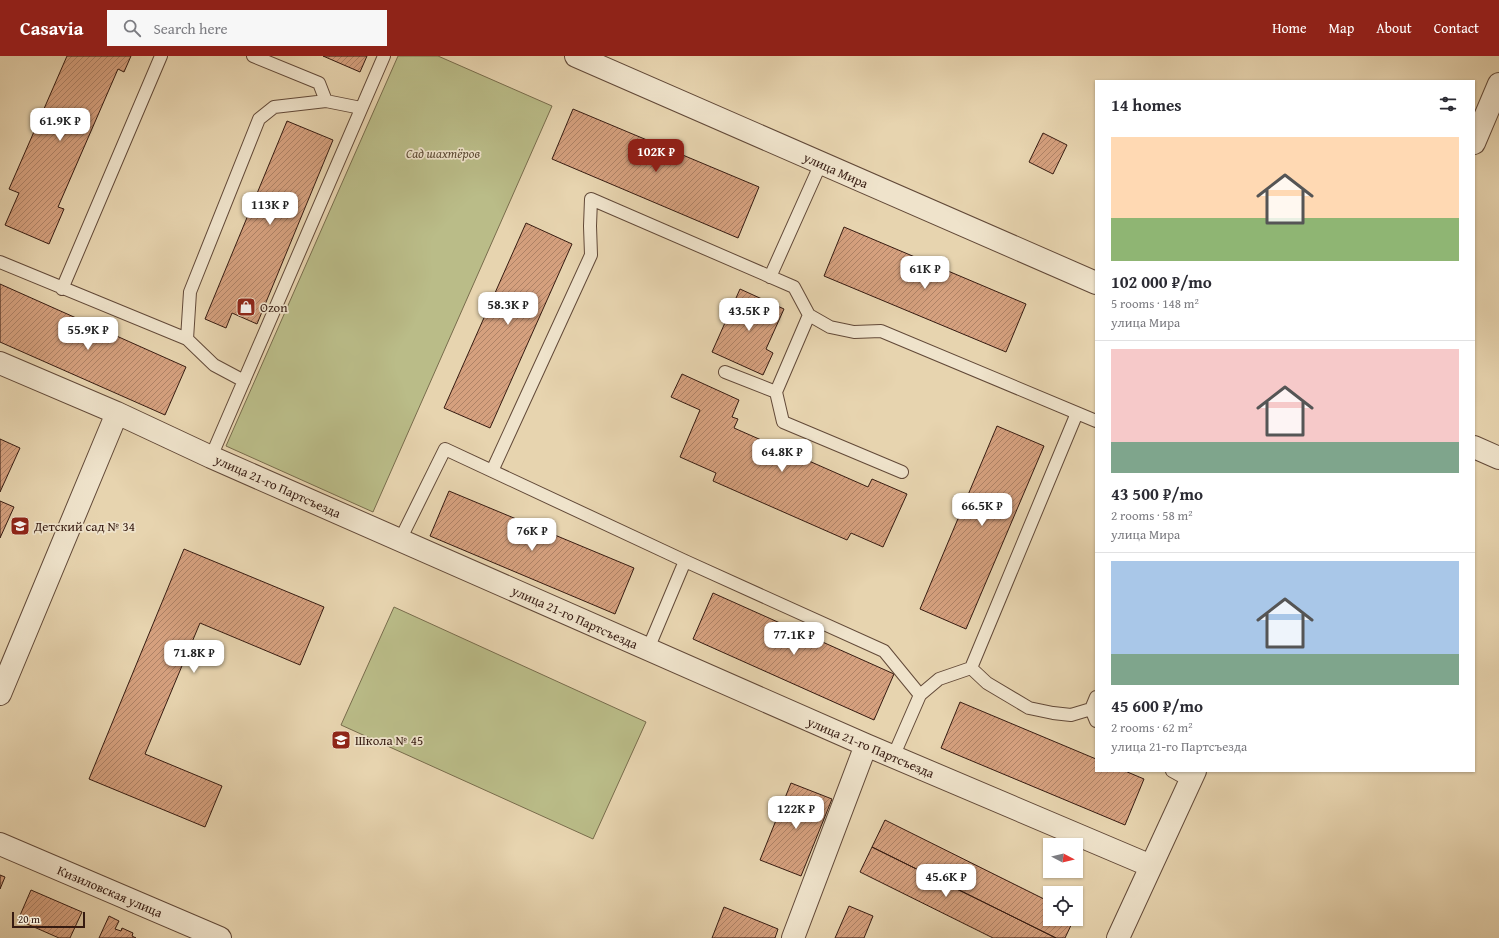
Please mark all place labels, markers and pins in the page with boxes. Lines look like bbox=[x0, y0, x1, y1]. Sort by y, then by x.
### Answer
pin: 61.9K ₽ bbox=[23, 108, 97, 142]
pin: 102K ₽ bbox=[623, 139, 689, 173]
pin: 113K ₽ bbox=[237, 192, 303, 226]
pin: 61K ₽ bbox=[897, 256, 953, 290]
pin: 58.3K ₽ bbox=[471, 292, 545, 326]
shop icon: Ozon bbox=[235, 296, 257, 318]
place label: Ozon bbox=[260, 298, 288, 317]
pin: 43.5K ₽ bbox=[712, 298, 786, 332]
pin: 55.9K ₽ bbox=[51, 317, 125, 351]
pin: 64.8K ₽ bbox=[745, 439, 819, 473]
pin: 66.5K ₽ bbox=[945, 493, 1019, 527]
school or university icon: Детский сад № 34 bbox=[9, 515, 31, 537]
place label: Детский сад № 34 bbox=[33, 517, 135, 536]
pin: 76K ₽ bbox=[504, 518, 560, 552]
pin: 77.1K ₽ bbox=[757, 622, 831, 656]
pin: 71.8K ₽ bbox=[157, 640, 231, 674]
school or university icon: Школа № 45 bbox=[330, 729, 352, 751]
place label: Школа № 45 bbox=[355, 731, 423, 750]
pin: 122K ₽ bbox=[763, 796, 829, 830]
pin: 45.6K ₽ bbox=[909, 864, 983, 898]

